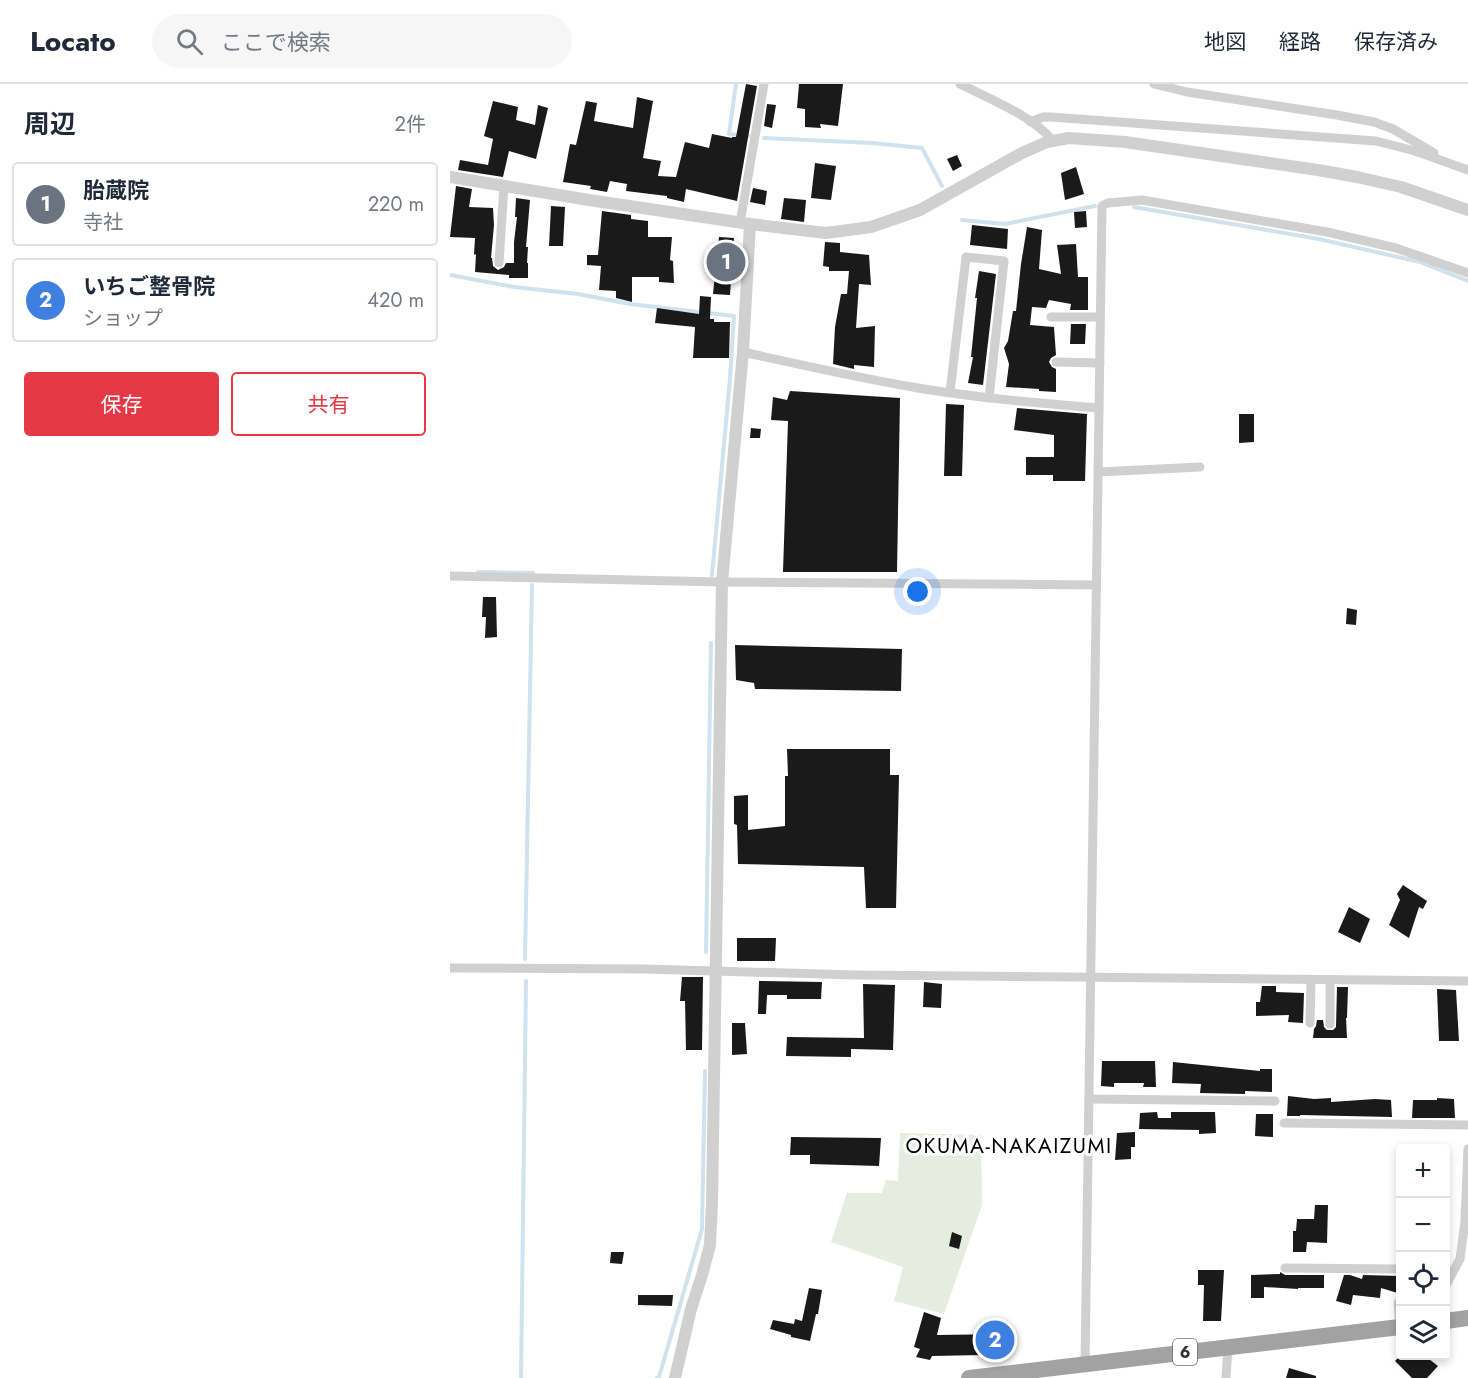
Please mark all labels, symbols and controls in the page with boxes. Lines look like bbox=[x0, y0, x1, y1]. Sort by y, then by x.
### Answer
search box bbox=[152, 14, 572, 68]
text: Locato bbox=[30, 21, 116, 62]
icon: search bbox=[173, 25, 206, 58]
text: ここで検索 bbox=[221, 26, 331, 58]
text: 地図 bbox=[1204, 27, 1246, 57]
text: 経路 bbox=[1279, 27, 1321, 57]
text: 保存済み bbox=[1354, 27, 1438, 57]
text: 周辺 bbox=[24, 105, 76, 143]
text: 2件 bbox=[395, 110, 426, 139]
text: 胎蔵院 bbox=[83, 174, 149, 206]
text: 1 bbox=[40, 190, 51, 219]
text: 220 m bbox=[368, 190, 424, 219]
text: 寺社 bbox=[83, 208, 123, 237]
pin: 1 bbox=[706, 240, 746, 285]
text: いちご整骨院 bbox=[83, 270, 215, 302]
text: 2 bbox=[39, 286, 52, 315]
text: 420 m bbox=[367, 286, 424, 315]
text: ショップ bbox=[83, 304, 163, 333]
button: 保存 bbox=[24, 372, 219, 436]
button: 共有 bbox=[231, 372, 426, 436]
your location bbox=[903, 577, 932, 606]
district label: OKUMA-NAKAIZUMI bbox=[905, 1131, 1113, 1161]
map controls bbox=[1396, 1144, 1450, 1360]
button: + bbox=[1396, 1144, 1450, 1198]
button: − bbox=[1396, 1198, 1450, 1252]
button: locate bbox=[1396, 1252, 1450, 1306]
button: layers bbox=[1396, 1306, 1450, 1360]
pin: 2 bbox=[976, 1318, 1014, 1362]
road number: 6 bbox=[1173, 1339, 1197, 1365]

